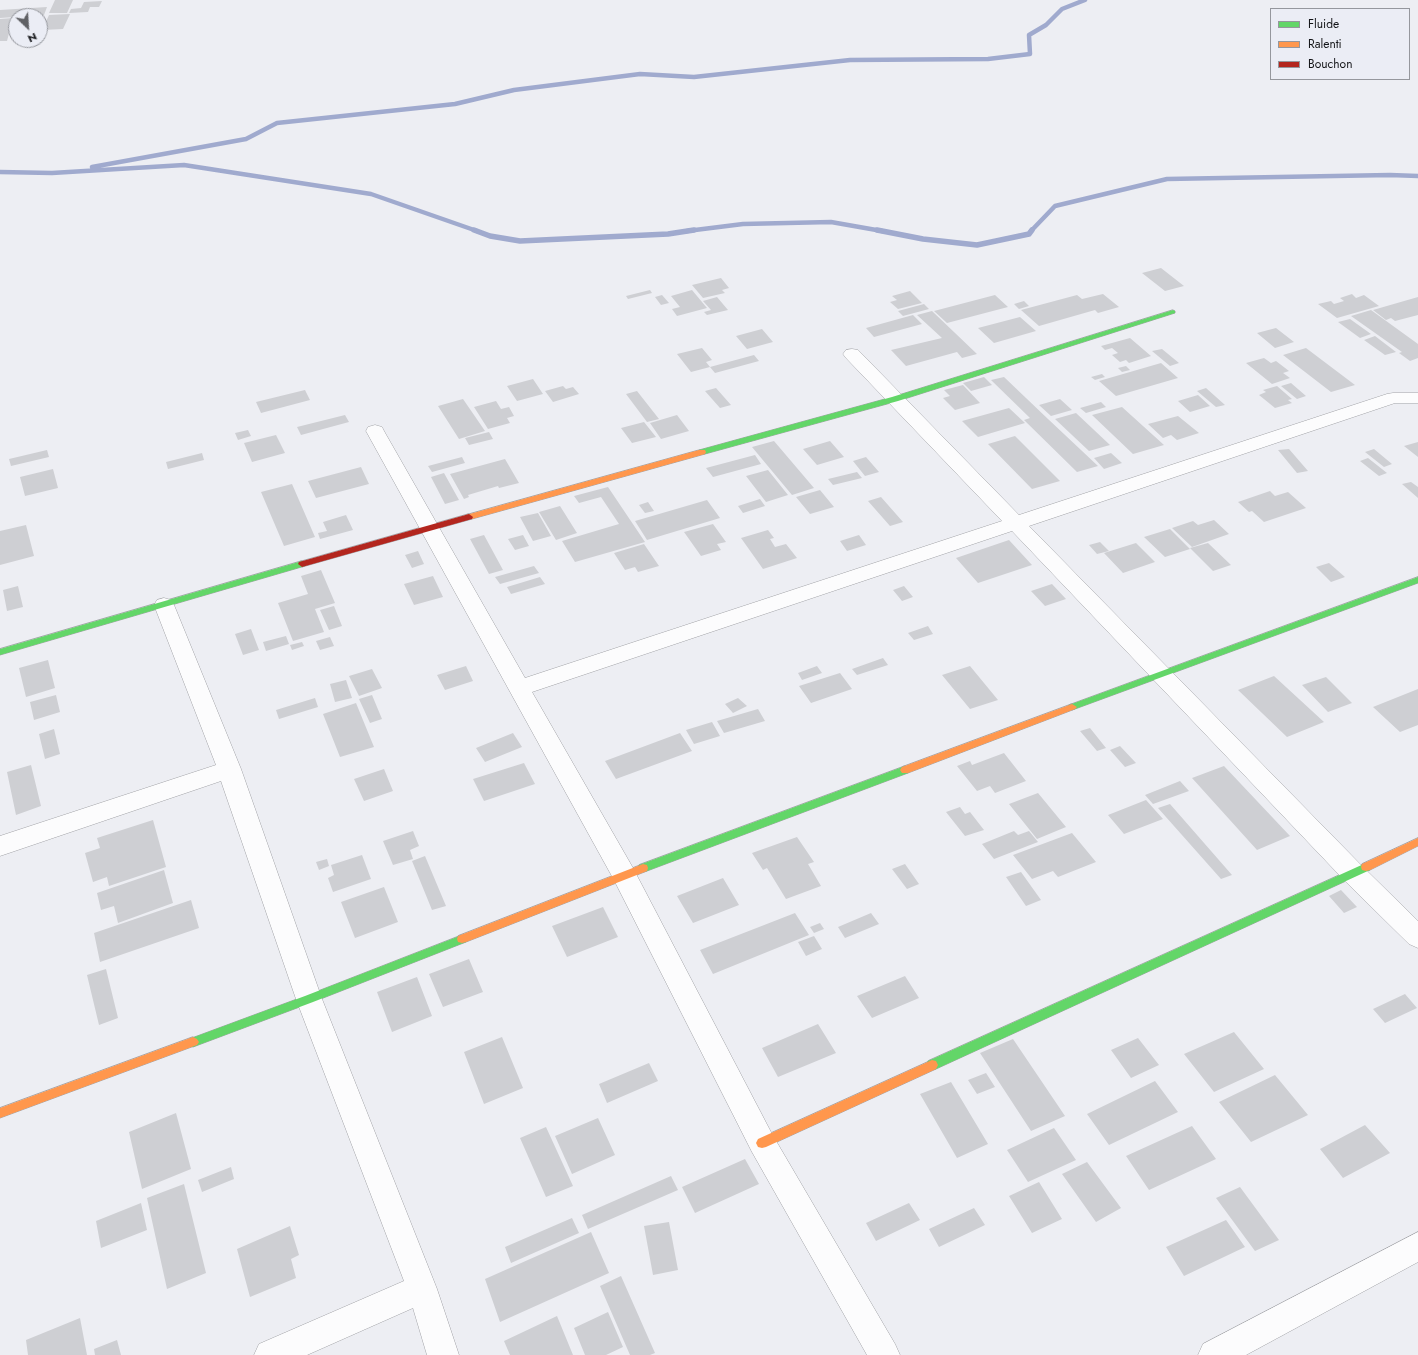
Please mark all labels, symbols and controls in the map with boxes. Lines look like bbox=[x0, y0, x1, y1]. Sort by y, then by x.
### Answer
north arrow bbox=[8, 8, 48, 48]
legend bbox=[1270, 8, 1410, 80]
text: Fluide bbox=[1308, 15, 1339, 33]
text: N bbox=[25, 29, 40, 47]
text: Ralenti bbox=[1308, 35, 1342, 53]
text: Bouchon bbox=[1308, 55, 1352, 73]

